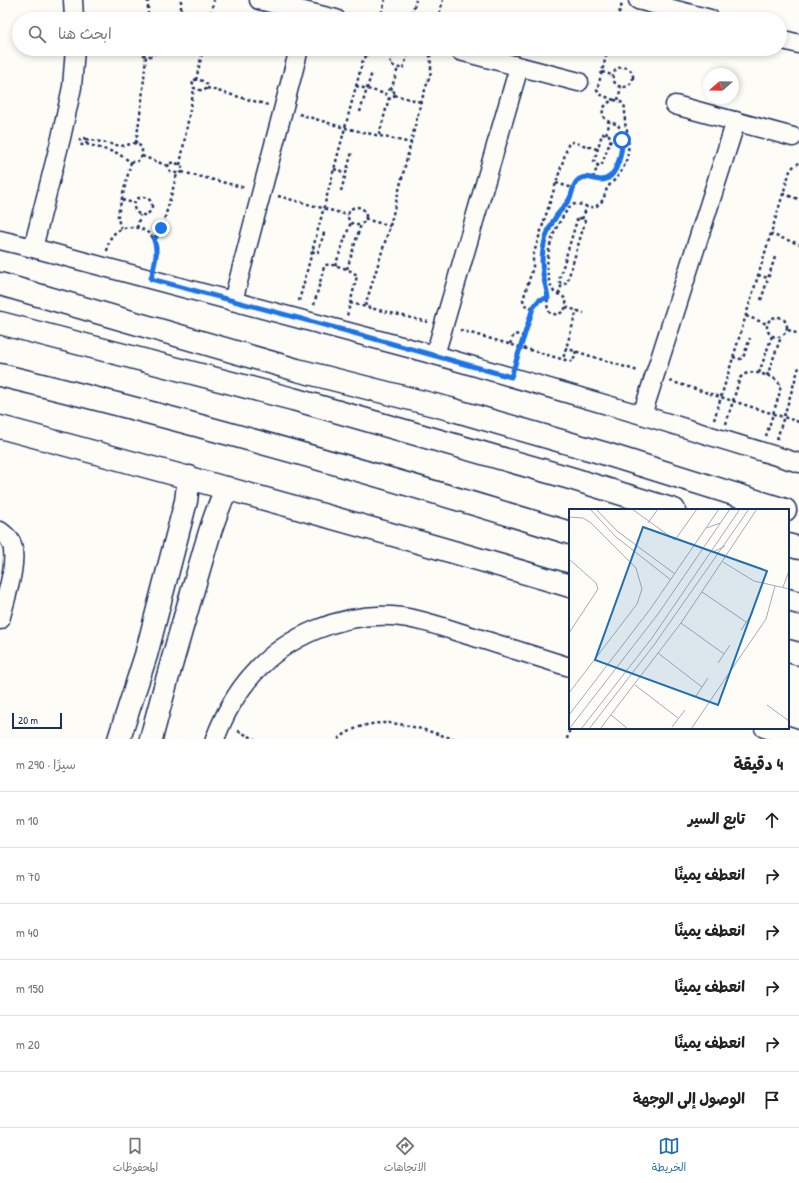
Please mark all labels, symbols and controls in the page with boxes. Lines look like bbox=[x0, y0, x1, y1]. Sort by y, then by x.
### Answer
search box bbox=[12, 12, 787, 56]
icon: search bbox=[26, 23, 48, 45]
text: ابحث هنا bbox=[58, 23, 112, 44]
north arrow bbox=[703, 68, 739, 104]
route start bbox=[613, 131, 631, 149]
route end bbox=[152, 219, 170, 237]
inset map bbox=[569, 509, 789, 729]
scale bar bbox=[12, 711, 62, 730]
text: 20 m bbox=[18, 713, 38, 727]
text: 4 دقيقة bbox=[733, 752, 783, 775]
text: سيرًا · 290 m bbox=[16, 755, 76, 773]
text: تابع السير bbox=[688, 808, 745, 829]
icon: ahead bbox=[761, 809, 783, 831]
text: 10 m bbox=[16, 811, 38, 829]
text: انعطف يمينًا bbox=[675, 864, 745, 885]
icon: right bbox=[761, 865, 783, 887]
text: 70 m bbox=[16, 867, 40, 885]
text: انعطف يمينًا bbox=[675, 920, 745, 941]
icon: right bbox=[761, 921, 783, 943]
text: 40 m bbox=[16, 923, 39, 941]
text: انعطف يمينًا bbox=[675, 976, 745, 997]
icon: right bbox=[761, 977, 783, 999]
text: 150 m bbox=[16, 979, 44, 997]
text: انعطف يمينًا bbox=[675, 1032, 745, 1053]
icon: right bbox=[761, 1033, 783, 1055]
text: 20 m bbox=[16, 1035, 40, 1053]
text: الوصول إلى الوجهة bbox=[633, 1088, 745, 1109]
icon: arrive bbox=[761, 1089, 783, 1111]
tab: المحفوظات bbox=[113, 1135, 158, 1177]
tab: الاتجاهات bbox=[384, 1135, 426, 1177]
tab: الخريطة bbox=[652, 1135, 686, 1177]

